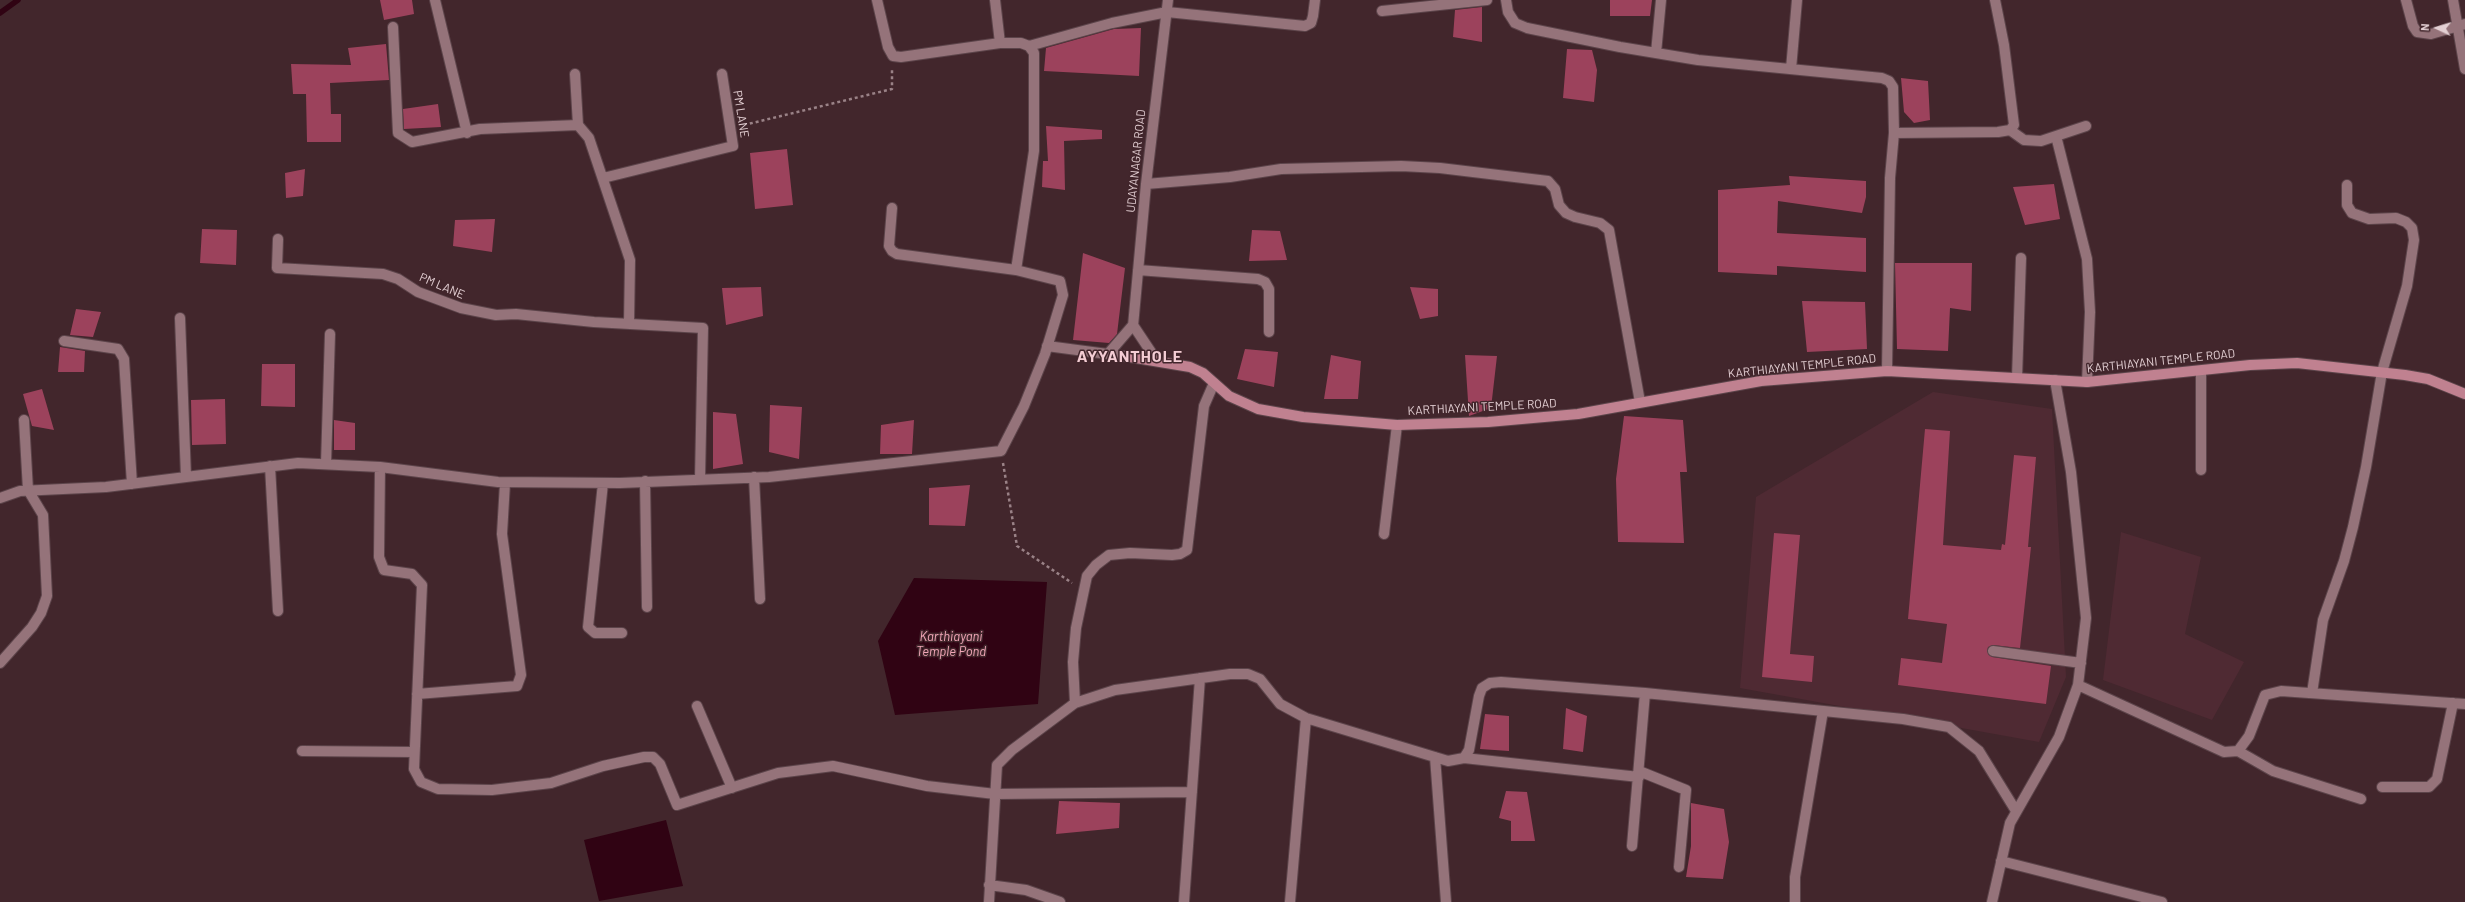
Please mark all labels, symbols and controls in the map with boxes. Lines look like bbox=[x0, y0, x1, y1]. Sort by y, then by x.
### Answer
north arrow bbox=[2417, 8, 2457, 48]
text: N bbox=[2418, 23, 2431, 31]
street label: PM LANE bbox=[730, 89, 752, 139]
street label: UDAYANAGAR ROAD bbox=[1123, 109, 1149, 213]
street label: PM LANE bbox=[417, 270, 467, 302]
street label: KARTHIAYANI TEMPLE ROAD bbox=[2086, 346, 2236, 376]
district label: AYYANTHOLE bbox=[1077, 347, 1183, 367]
street label: KARTHIAYANI TEMPLE ROAD bbox=[1727, 351, 1877, 381]
street label: KARTHIAYANI TEMPLE ROAD bbox=[1407, 396, 1557, 418]
water label: Karthiayani Temple Pond bbox=[916, 629, 986, 660]

